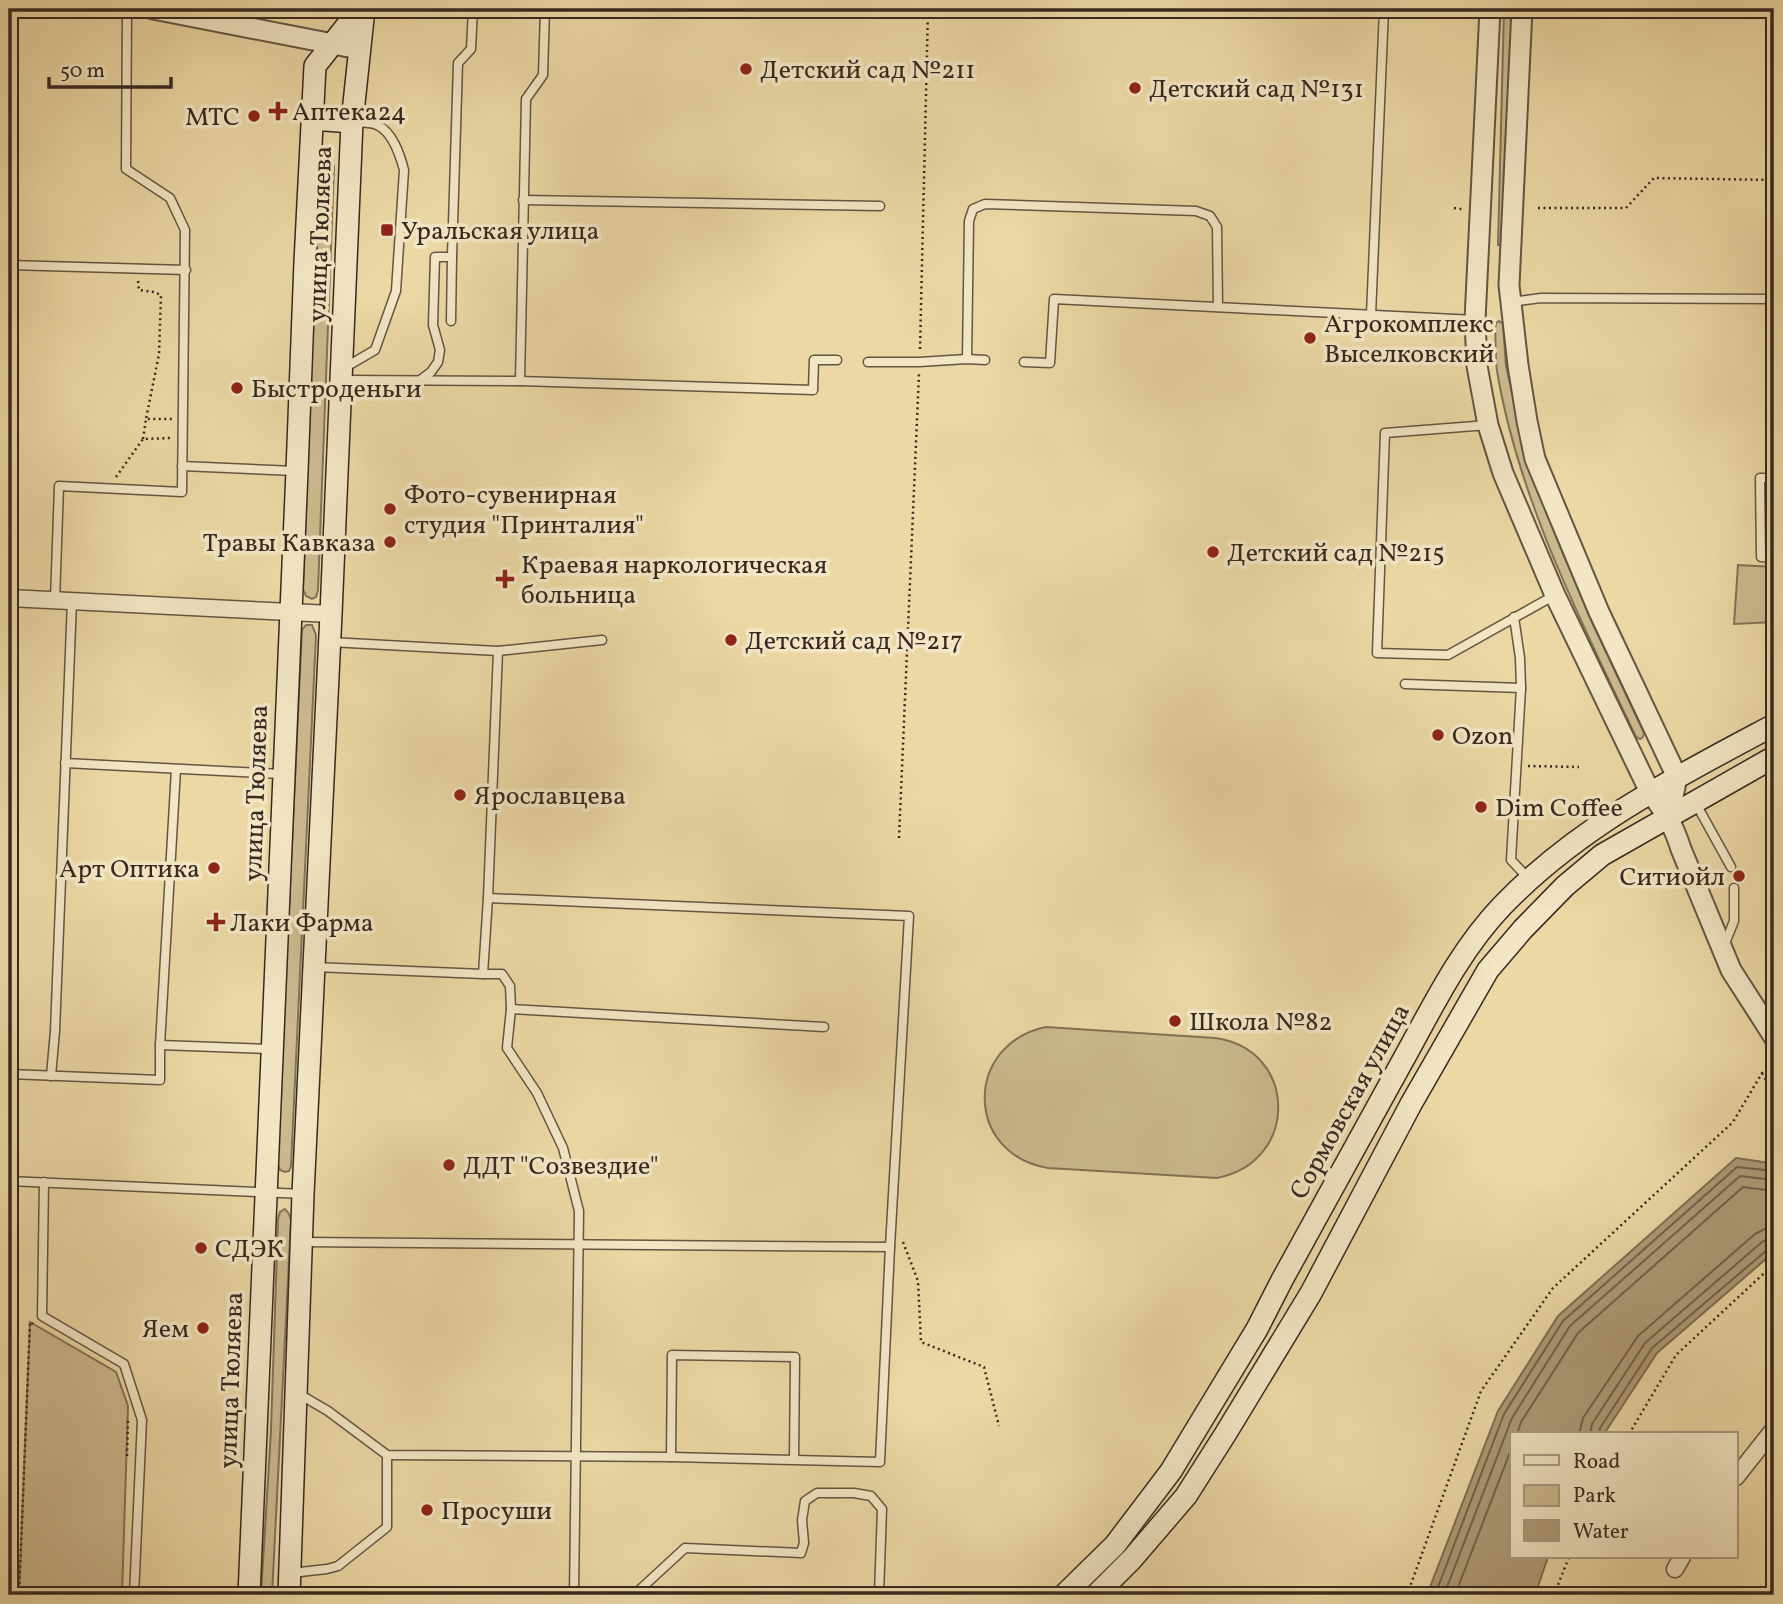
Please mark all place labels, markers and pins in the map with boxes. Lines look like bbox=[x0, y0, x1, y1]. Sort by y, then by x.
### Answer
place label: Детский сад №211 bbox=[760, 53, 975, 89]
marker: Детский сад №211 bbox=[738, 61, 754, 77]
place label: Детский сад №131 bbox=[1149, 72, 1364, 108]
marker: Детский сад №131 bbox=[1127, 80, 1143, 96]
place label: Аптека24 bbox=[292, 95, 406, 131]
place label: МТС bbox=[185, 100, 240, 136]
marker: Аптека24 bbox=[270, 103, 286, 119]
marker: МТС bbox=[246, 108, 262, 124]
place label: Уральская улица bbox=[401, 214, 599, 250]
marker: Уральская улица bbox=[379, 222, 395, 238]
place label: Агрокомплекс Выселковский bbox=[1324, 307, 1494, 373]
marker: Агрокомплекс Выселковский bbox=[1302, 330, 1318, 346]
place label: Быстроденьги bbox=[251, 372, 422, 408]
marker: Быстроденьги bbox=[229, 380, 245, 396]
place label: Фото-сувенирная студия "Принталия" bbox=[404, 478, 644, 544]
marker: Фото-сувенирная студия "Принталия" bbox=[382, 501, 398, 517]
place label: Травы Кавказа bbox=[202, 526, 376, 562]
marker: Травы Кавказа bbox=[382, 534, 398, 550]
place label: Детский сад №215 bbox=[1227, 536, 1445, 572]
marker: Детский сад №215 bbox=[1205, 544, 1221, 560]
place label: Краевая наркологическая больница bbox=[521, 548, 827, 614]
marker: Краевая наркологическая больница bbox=[495, 569, 515, 589]
place label: Детский сад №217 bbox=[745, 624, 963, 660]
marker: Детский сад №217 bbox=[723, 632, 739, 648]
place label: Ozon bbox=[1452, 719, 1513, 755]
marker: Ozon bbox=[1430, 727, 1446, 743]
place label: Ярославцева bbox=[474, 779, 626, 815]
marker: Ярославцева bbox=[452, 787, 468, 803]
place label: Dim Coffee bbox=[1495, 791, 1623, 827]
marker: Dim Coffee bbox=[1473, 799, 1489, 815]
place label: Арт Оптика bbox=[59, 852, 200, 888]
marker: Арт Оптика bbox=[206, 860, 222, 876]
place label: Ситиойл bbox=[1620, 860, 1725, 896]
marker: Ситиойл bbox=[1731, 868, 1747, 884]
place label: Лаки Фарма bbox=[230, 906, 374, 942]
marker: Лаки Фарма bbox=[208, 914, 224, 930]
place label: Школа №82 bbox=[1189, 1005, 1332, 1041]
marker: Школа №82 bbox=[1167, 1013, 1183, 1029]
place label: ДДТ "Созвездие" bbox=[463, 1149, 659, 1185]
marker: ДДТ "Созвездие" bbox=[441, 1157, 457, 1173]
place label: СДЭК bbox=[215, 1232, 284, 1268]
marker: СДЭК bbox=[193, 1240, 209, 1256]
place label: Яем bbox=[142, 1312, 189, 1348]
marker: Яем bbox=[195, 1320, 211, 1336]
place label: Просуши bbox=[441, 1494, 552, 1530]
marker: Просуши bbox=[419, 1502, 435, 1518]

